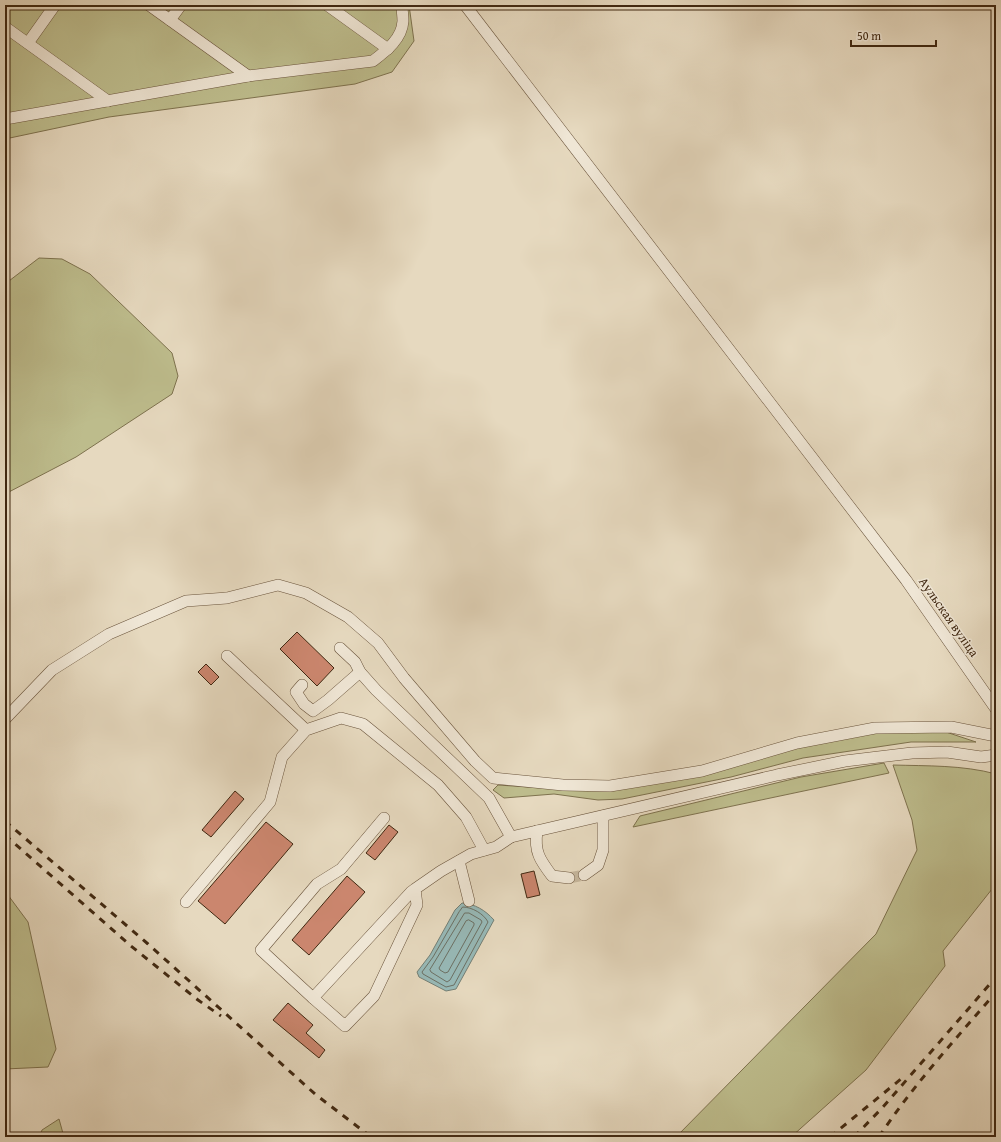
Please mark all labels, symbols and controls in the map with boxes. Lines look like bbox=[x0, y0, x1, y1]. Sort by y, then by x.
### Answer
scale bar bbox=[851, 22, 936, 48]
text: 50 m bbox=[857, 27, 881, 44]
street label: Аульская вуліца bbox=[914, 573, 984, 661]

